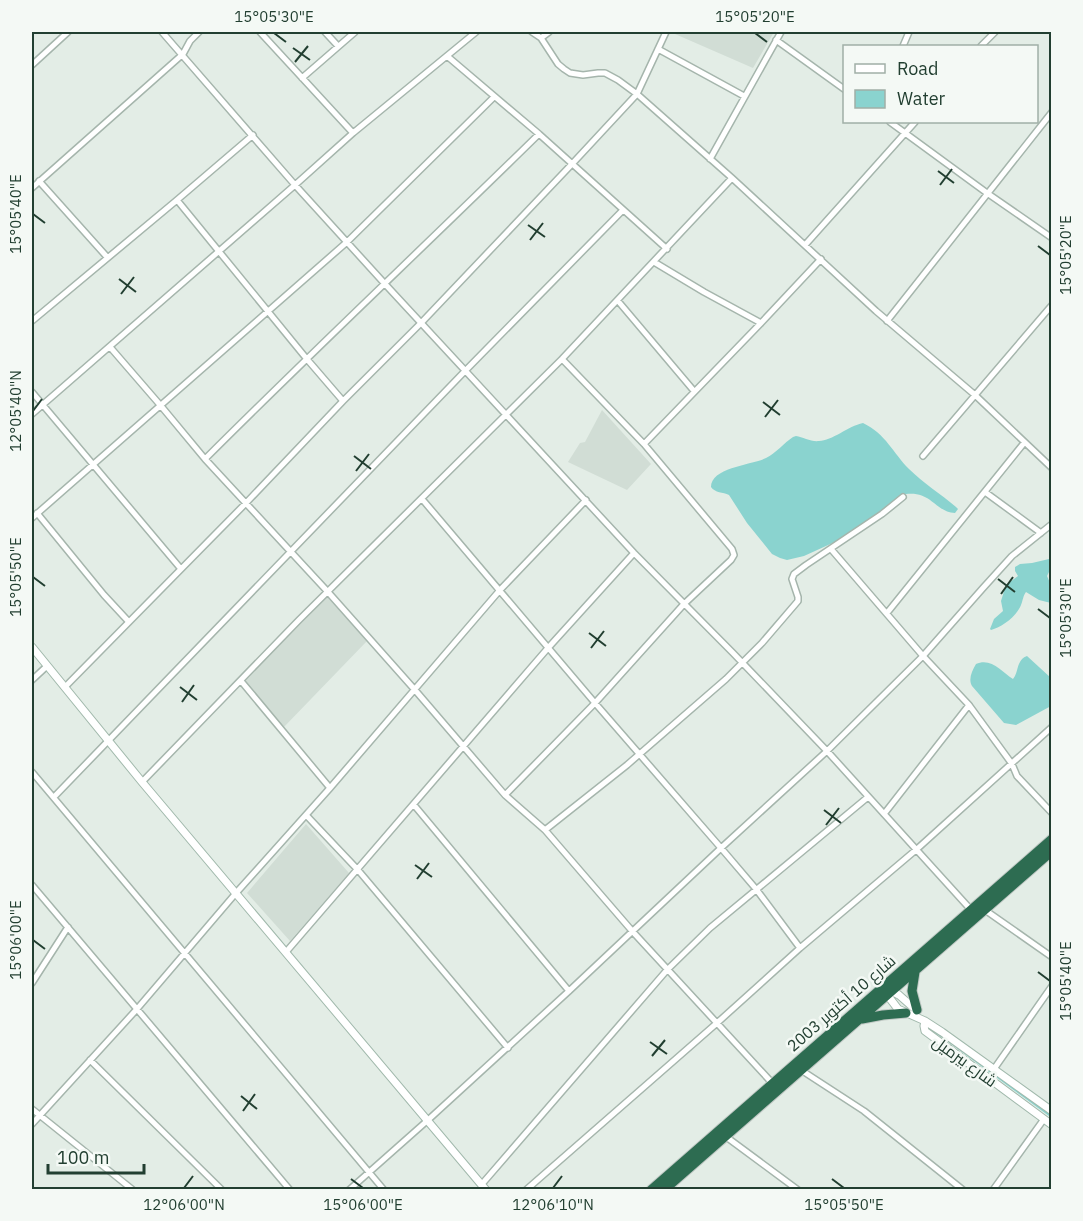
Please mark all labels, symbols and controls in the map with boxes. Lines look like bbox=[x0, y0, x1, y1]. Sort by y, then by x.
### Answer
text: 15°05'30"E bbox=[234, 7, 314, 26]
text: 15°05'20"E bbox=[715, 7, 795, 26]
legend bbox=[843, 45, 1038, 123]
text: Road bbox=[897, 57, 938, 80]
text: Water bbox=[897, 87, 946, 110]
text: 15°05'40"E bbox=[6, 174, 25, 254]
text: 15°05'20"E bbox=[1056, 215, 1075, 295]
text: 12°05'40"N bbox=[6, 370, 25, 452]
text: 15°05'50"E bbox=[6, 537, 25, 617]
text: 15°05'30"E bbox=[1056, 578, 1075, 658]
text: 15°06'00"E bbox=[6, 900, 25, 980]
text: 15°05'40"E bbox=[1056, 941, 1075, 1021]
street label: شارع 10 أكتوبر 2003 bbox=[783, 950, 901, 1057]
street label: شارع بيرميل bbox=[928, 1031, 1001, 1093]
scale bar bbox=[48, 1137, 144, 1175]
text: 100 m bbox=[57, 1146, 109, 1169]
text: 12°06'00"N bbox=[143, 1195, 225, 1214]
text: 15°06'00"E bbox=[323, 1195, 403, 1214]
text: 12°06'10"N bbox=[512, 1195, 594, 1214]
text: 15°05'50"E bbox=[804, 1195, 884, 1214]

